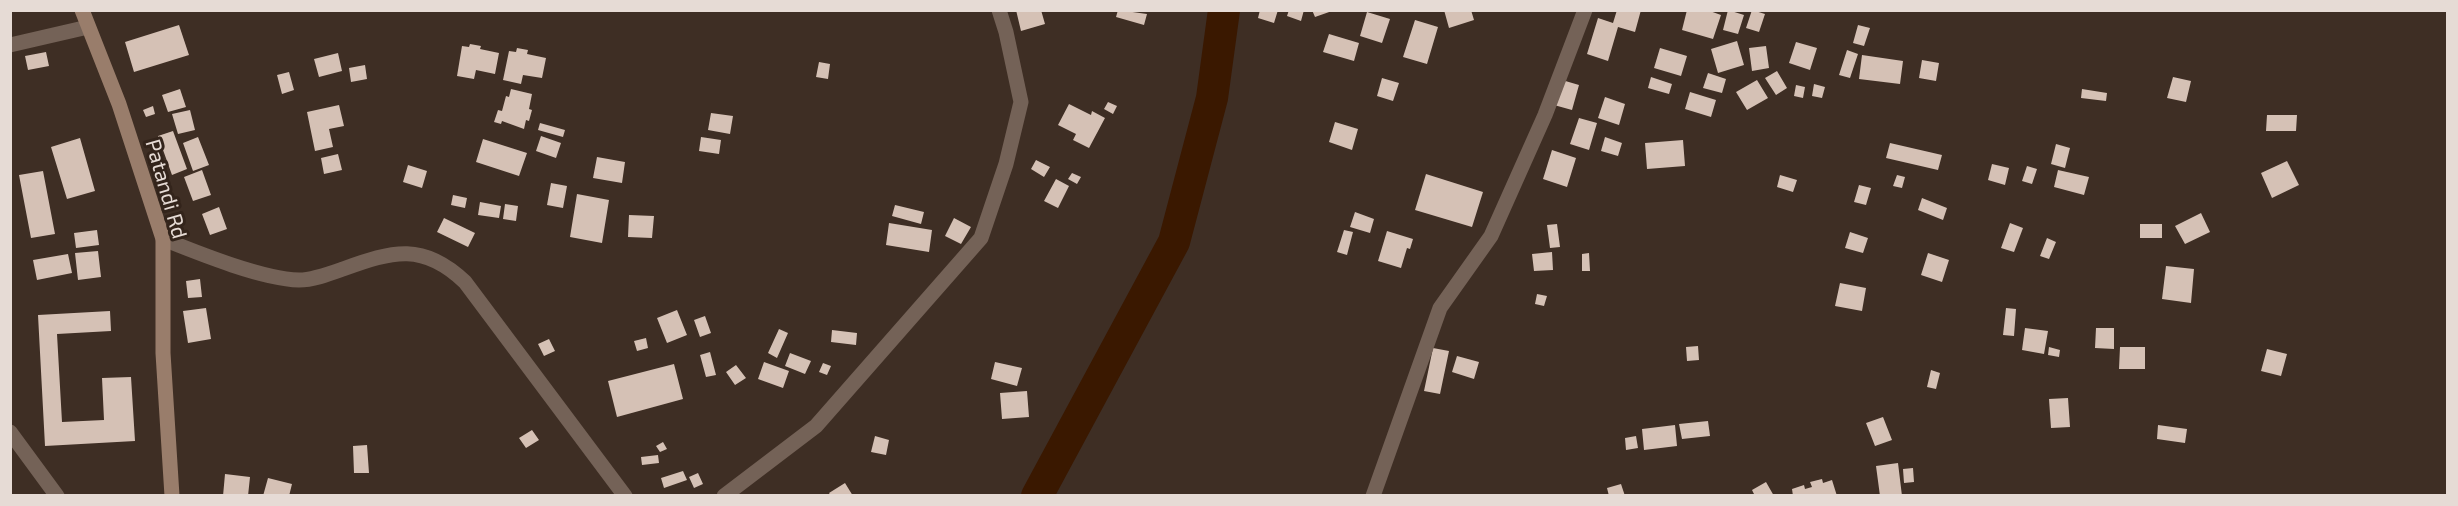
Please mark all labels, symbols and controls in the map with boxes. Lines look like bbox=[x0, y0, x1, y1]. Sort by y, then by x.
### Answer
street label: Patandi Rd bbox=[140, 136, 192, 242]

